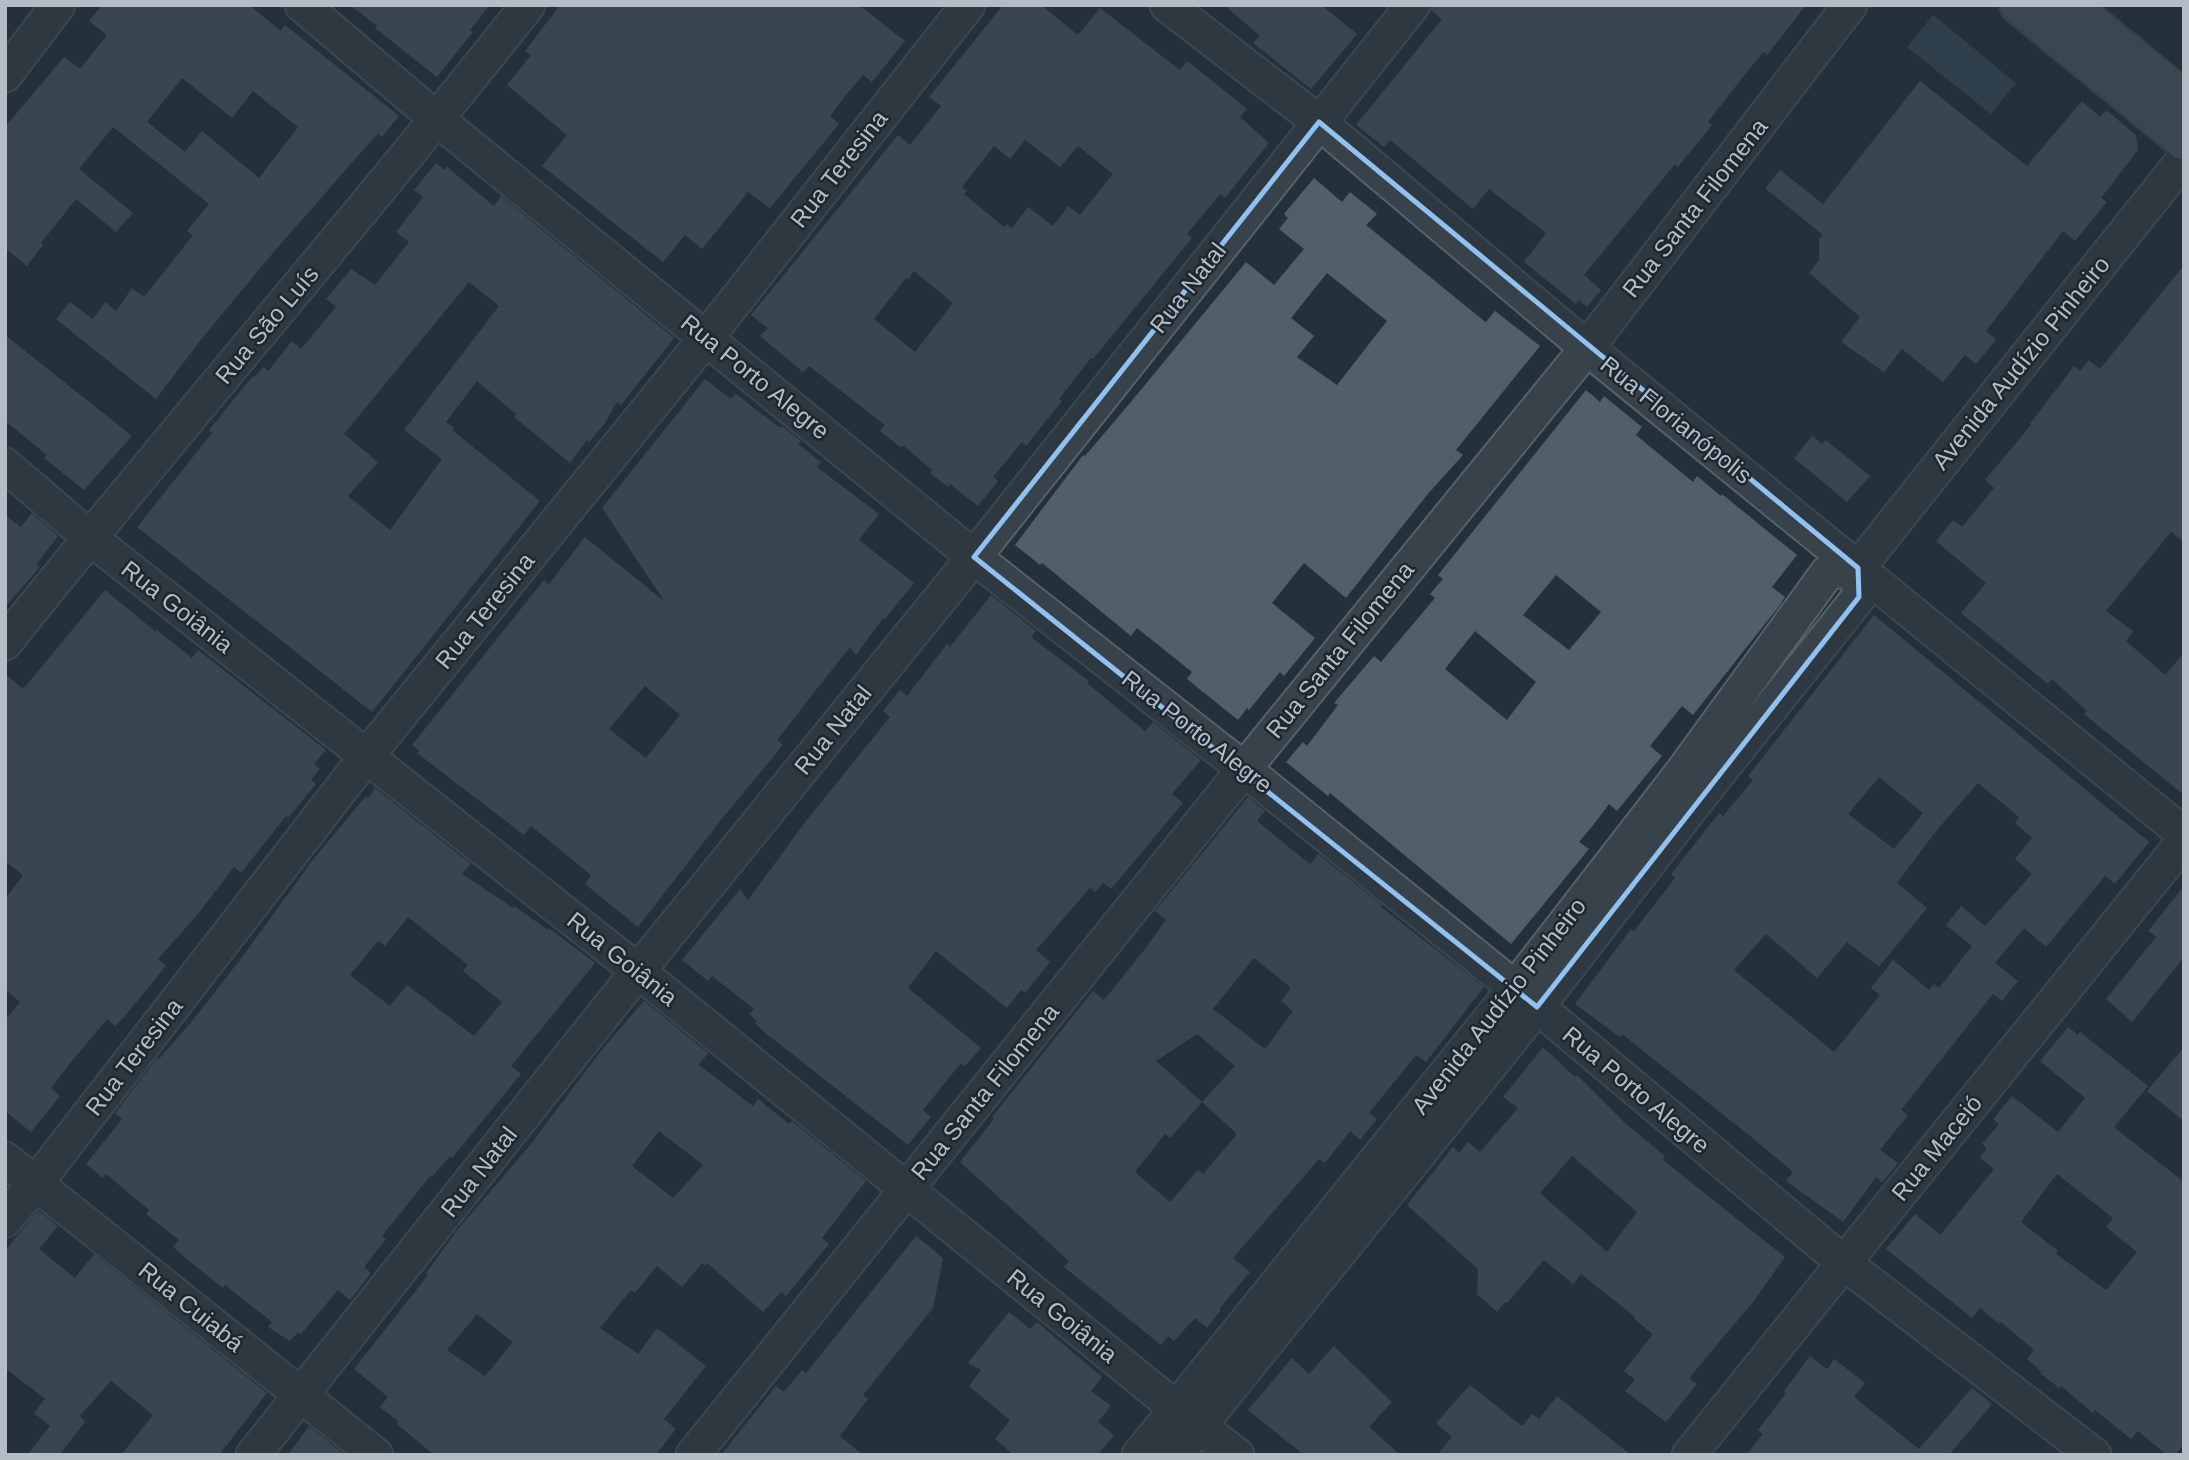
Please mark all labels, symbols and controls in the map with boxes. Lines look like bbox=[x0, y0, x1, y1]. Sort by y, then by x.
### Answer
street label: Rua Teresina bbox=[785, 104, 893, 233]
street label: Rua Santa Filomena bbox=[1617, 113, 1773, 302]
street label: Rua Natal bbox=[1144, 237, 1231, 338]
street label: Avenida Audízio Pinheiro bbox=[1926, 251, 2115, 475]
street label: Rua São Luís bbox=[210, 260, 324, 389]
street label: Rua Porto Alegre bbox=[676, 309, 835, 445]
street label: Rua Florianópolis bbox=[1595, 350, 1757, 489]
street label: Rua Teresina bbox=[430, 547, 540, 674]
street label: Rua Goiânia bbox=[116, 555, 239, 659]
street label: Rua Santa Filomena bbox=[1260, 556, 1419, 743]
street label: Rua Porto Alegre bbox=[1117, 665, 1278, 799]
street label: Rua Natal bbox=[789, 680, 877, 780]
street label: Avenida Audízio Pinheiro bbox=[1406, 892, 1591, 1119]
street label: Rua Goiânia bbox=[562, 906, 683, 1011]
street label: Rua Teresina bbox=[80, 992, 188, 1121]
street label: Rua Santa Filomena bbox=[905, 998, 1064, 1185]
street label: Rua Porto Alegre bbox=[1558, 1021, 1715, 1159]
street label: Rua Maceió bbox=[1886, 1089, 1987, 1206]
street label: Rua Natal bbox=[435, 1121, 522, 1222]
street label: Rua Cuiabá bbox=[134, 1256, 250, 1357]
street label: Rua Goiânia bbox=[1002, 1263, 1123, 1368]

